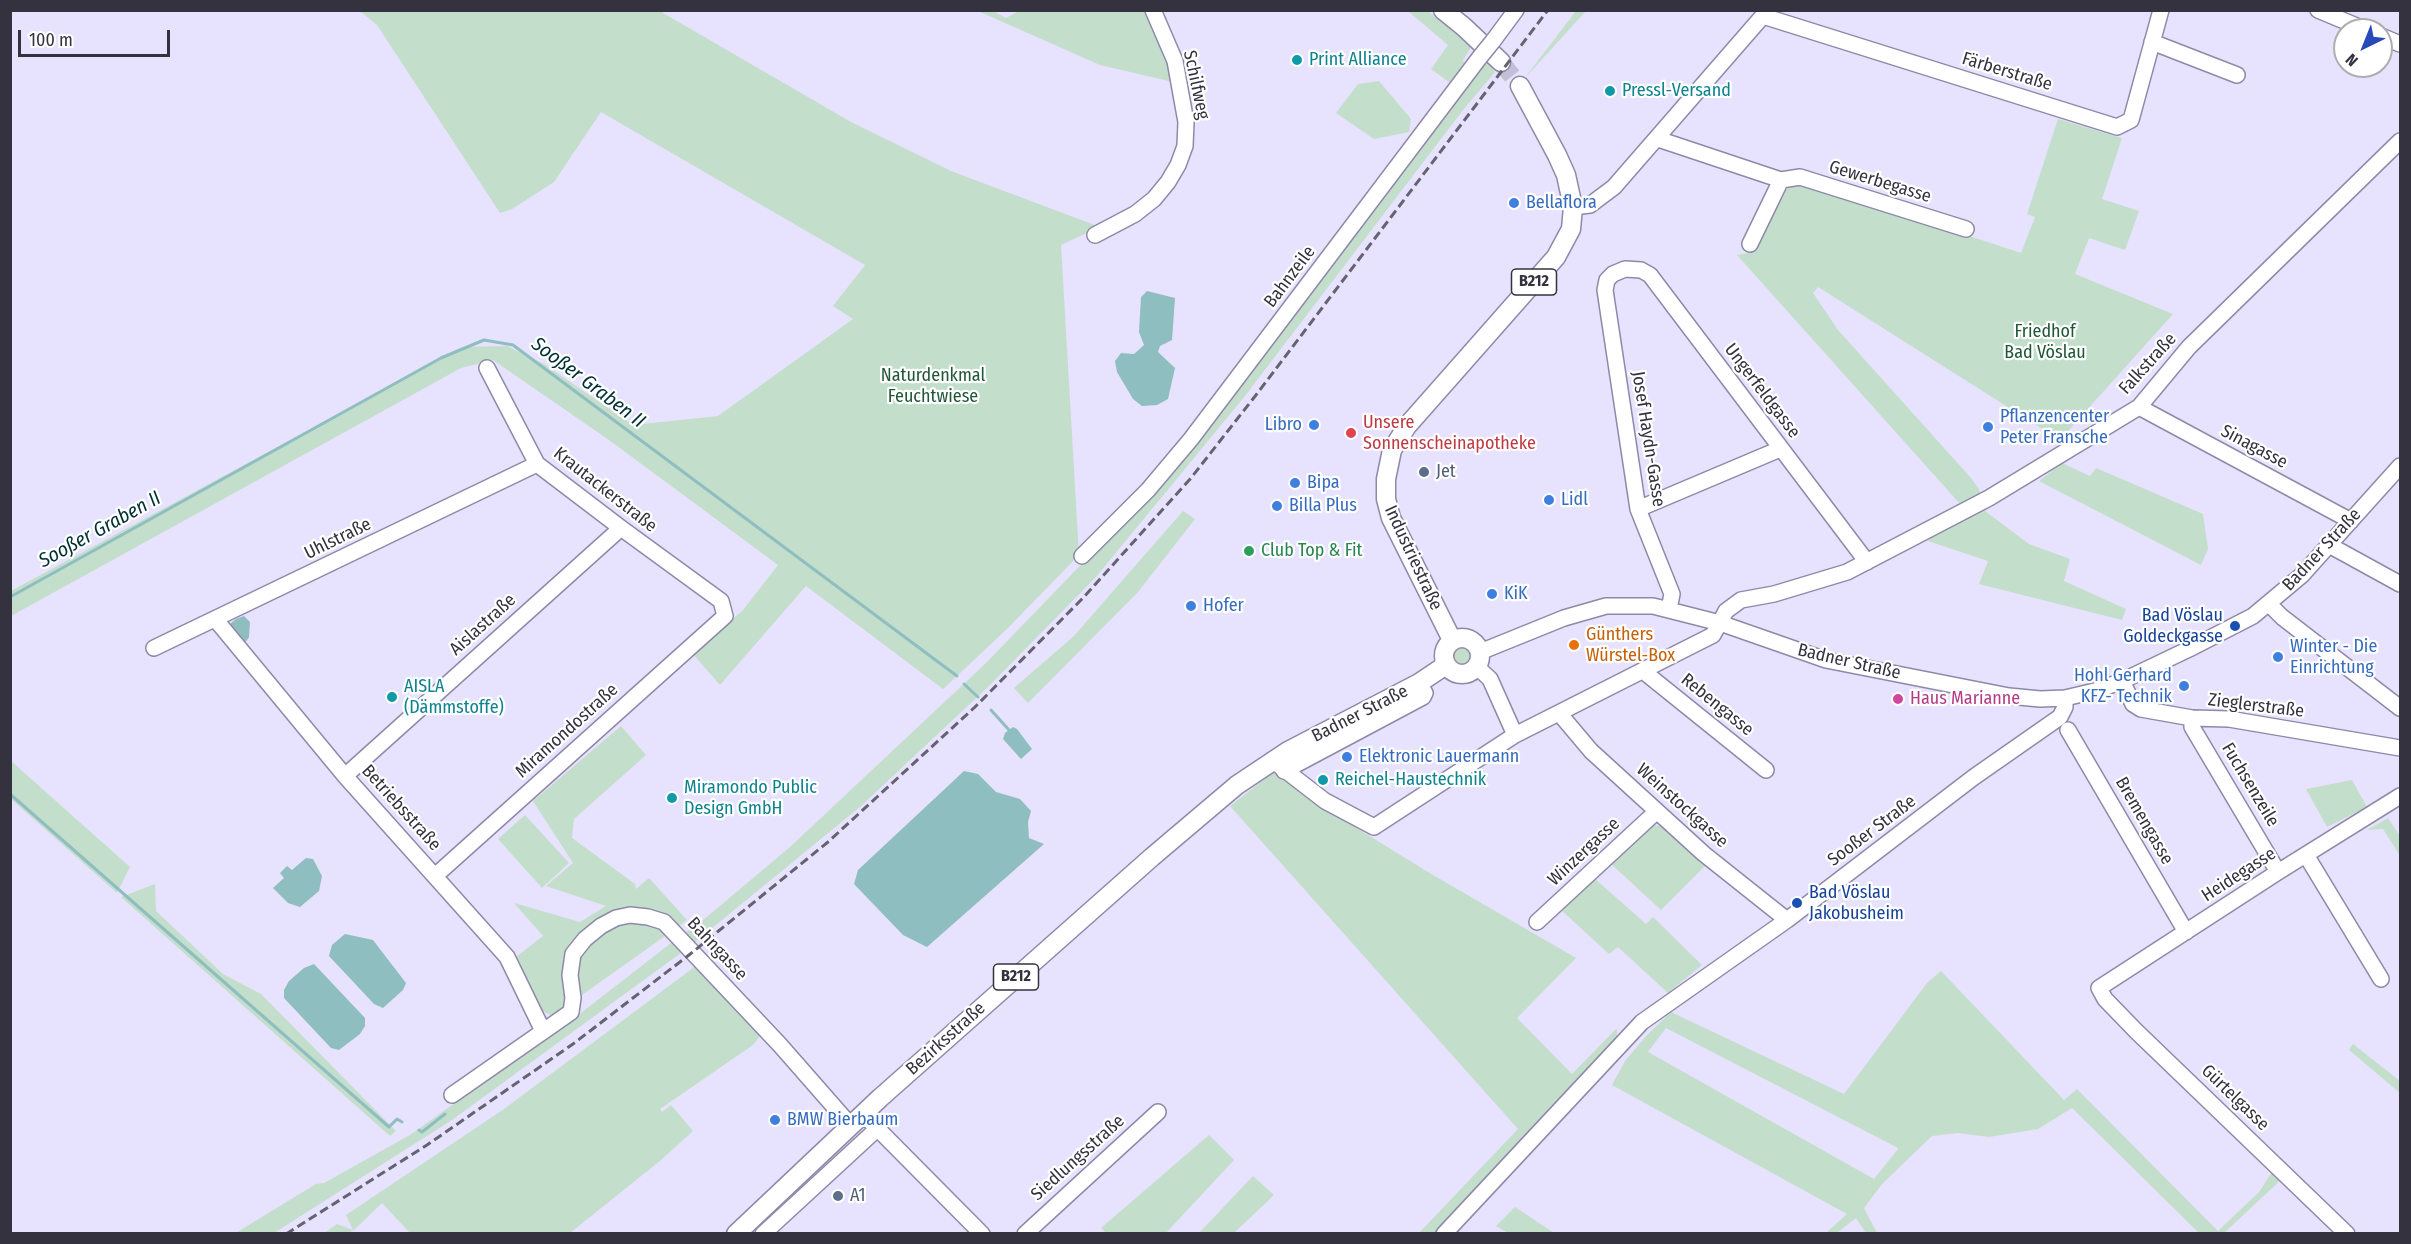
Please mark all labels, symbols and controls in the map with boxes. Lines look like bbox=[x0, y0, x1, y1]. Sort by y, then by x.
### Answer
scale bar bbox=[21, 18, 172, 56]
north arrow bbox=[2333, 18, 2393, 78]
text: 100 m bbox=[29, 29, 73, 51]
street label: Schilfweg bbox=[1178, 48, 1214, 122]
street label: Färberstraße bbox=[1959, 48, 2055, 96]
place label: Print Alliance bbox=[1309, 49, 1407, 71]
text: N bbox=[2342, 50, 2362, 70]
marker: Print Alliance bbox=[1290, 53, 1304, 67]
place label: Pressl-Versand bbox=[1622, 80, 1731, 102]
marker: Pressl-Versand bbox=[1603, 84, 1617, 98]
street label: Gewerbegasse bbox=[1826, 156, 1934, 208]
place label: Bellaflora bbox=[1526, 192, 1597, 214]
marker: Bellaflora bbox=[1507, 196, 1521, 210]
street label: Bahnzeile bbox=[1260, 242, 1320, 312]
road number: B212 bbox=[1512, 269, 1556, 295]
park label: Friedhof Bad Vöslau bbox=[2004, 321, 2086, 364]
street label: Falkstraße bbox=[2115, 329, 2181, 399]
water label: Sooßer Graben II bbox=[526, 332, 650, 434]
street label: Ungerfeldgasse bbox=[1719, 339, 1805, 443]
park label: Naturdenkmal Feuchtwiese bbox=[881, 365, 985, 407]
street label: Josef Haydn-Gasse bbox=[1627, 370, 1669, 508]
place label: Pflanzencenter Peter Fransche bbox=[2000, 406, 2109, 448]
place label: Unsere Sonnenscheinapotheke bbox=[1363, 412, 1536, 454]
place label: Libro bbox=[1265, 414, 1302, 436]
marker: Libro bbox=[1307, 418, 1321, 432]
marker: Pflanzencenter Peter Fransche bbox=[1981, 420, 1995, 434]
street label: Sinagasse bbox=[2217, 420, 2291, 474]
marker: Unsere Sonnenscheinapotheke bbox=[1344, 426, 1358, 440]
street label: Krautackerstraße bbox=[549, 443, 661, 537]
place label: Jet bbox=[1436, 461, 1456, 483]
marker: Jet bbox=[1417, 465, 1431, 479]
place label: Bipa bbox=[1307, 472, 1340, 494]
marker: Bipa bbox=[1288, 476, 1302, 490]
water label: Sooßer Graben II bbox=[35, 487, 165, 573]
place label: Lidl bbox=[1561, 489, 1588, 511]
marker: Lidl bbox=[1542, 493, 1556, 507]
place label: Billa Plus bbox=[1289, 495, 1357, 517]
marker: Billa Plus bbox=[1270, 499, 1284, 513]
street label: Industriestraße bbox=[1379, 502, 1447, 614]
street label: Badner Straße bbox=[2278, 504, 2366, 596]
street label: Uhlstraße bbox=[301, 514, 375, 564]
place label: Club Top & Fit bbox=[1261, 540, 1362, 562]
marker: Club Top & Fit bbox=[1242, 544, 1256, 558]
place label: KiK bbox=[1504, 583, 1528, 605]
marker: KiK bbox=[1485, 587, 1499, 601]
street label: Aislastraße bbox=[445, 590, 521, 660]
place label: Hofer bbox=[1203, 595, 1244, 617]
marker: Hofer bbox=[1184, 599, 1198, 613]
place label: Bad Vöslau Goldeckgasse bbox=[2123, 605, 2223, 648]
marker: Bad Vöslau Goldeckgasse bbox=[2228, 619, 2242, 633]
place label: Günthers Würstel-Box bbox=[1586, 624, 1675, 666]
place label: Winter - Die Einrichtung bbox=[2290, 636, 2377, 678]
marker: Günthers Würstel-Box bbox=[1567, 638, 1581, 652]
street label: Badner Straße bbox=[1795, 640, 1903, 684]
marker: Winter - Die Einrichtung bbox=[2271, 650, 2285, 664]
place label: Hohl Gerhard KFZ- Technik bbox=[2074, 665, 2172, 708]
street label: Rebengasse bbox=[1676, 669, 1758, 741]
place label: AISLA (Dämmstoffe) bbox=[404, 676, 504, 718]
street label: Miramondostraße bbox=[511, 679, 623, 783]
marker: Hohl Gerhard KFZ- Technik bbox=[2177, 679, 2191, 693]
street label: Badner Straße bbox=[1308, 681, 1412, 747]
place label: Haus Marianne bbox=[1910, 688, 2020, 710]
street label: Zieglerstraße bbox=[2207, 689, 2305, 723]
marker: AISLA (Dämmstoffe) bbox=[385, 690, 399, 704]
marker: Haus Marianne bbox=[1891, 692, 1905, 706]
street label: Fuchsenzeile bbox=[2217, 739, 2283, 831]
place label: Elektronic Lauermann bbox=[1359, 746, 1519, 768]
marker: Elektronic Lauermann bbox=[1340, 750, 1354, 764]
street label: Weinstockgasse bbox=[1632, 759, 1732, 853]
street label: Betriebsstraße bbox=[357, 761, 445, 855]
place label: Reichel-Haustechnik bbox=[1335, 769, 1486, 791]
marker: Reichel-Haustechnik bbox=[1316, 773, 1330, 787]
street label: Bremengasse bbox=[2110, 773, 2178, 869]
place label: Miramondo Public Design GmbH bbox=[684, 777, 817, 820]
marker: Miramondo Public Design GmbH bbox=[665, 791, 679, 805]
street label: Sooßer Straße bbox=[1824, 791, 1920, 871]
street label: Winzergasse bbox=[1544, 813, 1624, 891]
street label: Heidegasse bbox=[2198, 843, 2280, 907]
place label: Bad Vöslau Jakobusheim bbox=[1809, 882, 1904, 924]
marker: Bad Vöslau Jakobusheim bbox=[1790, 896, 1804, 910]
street label: Bahngasse bbox=[682, 913, 752, 985]
road number: B212 bbox=[994, 964, 1038, 990]
street label: Bezirksstraße bbox=[902, 998, 990, 1080]
street label: Gürtelgasse bbox=[2197, 1060, 2273, 1136]
place label: BMW Bierbaum bbox=[787, 1109, 898, 1131]
street label: Siedlungsstraße bbox=[1027, 1110, 1129, 1206]
marker: BMW Bierbaum bbox=[768, 1113, 782, 1127]
place label: A1 bbox=[850, 1185, 866, 1207]
marker: A1 bbox=[831, 1189, 845, 1203]

